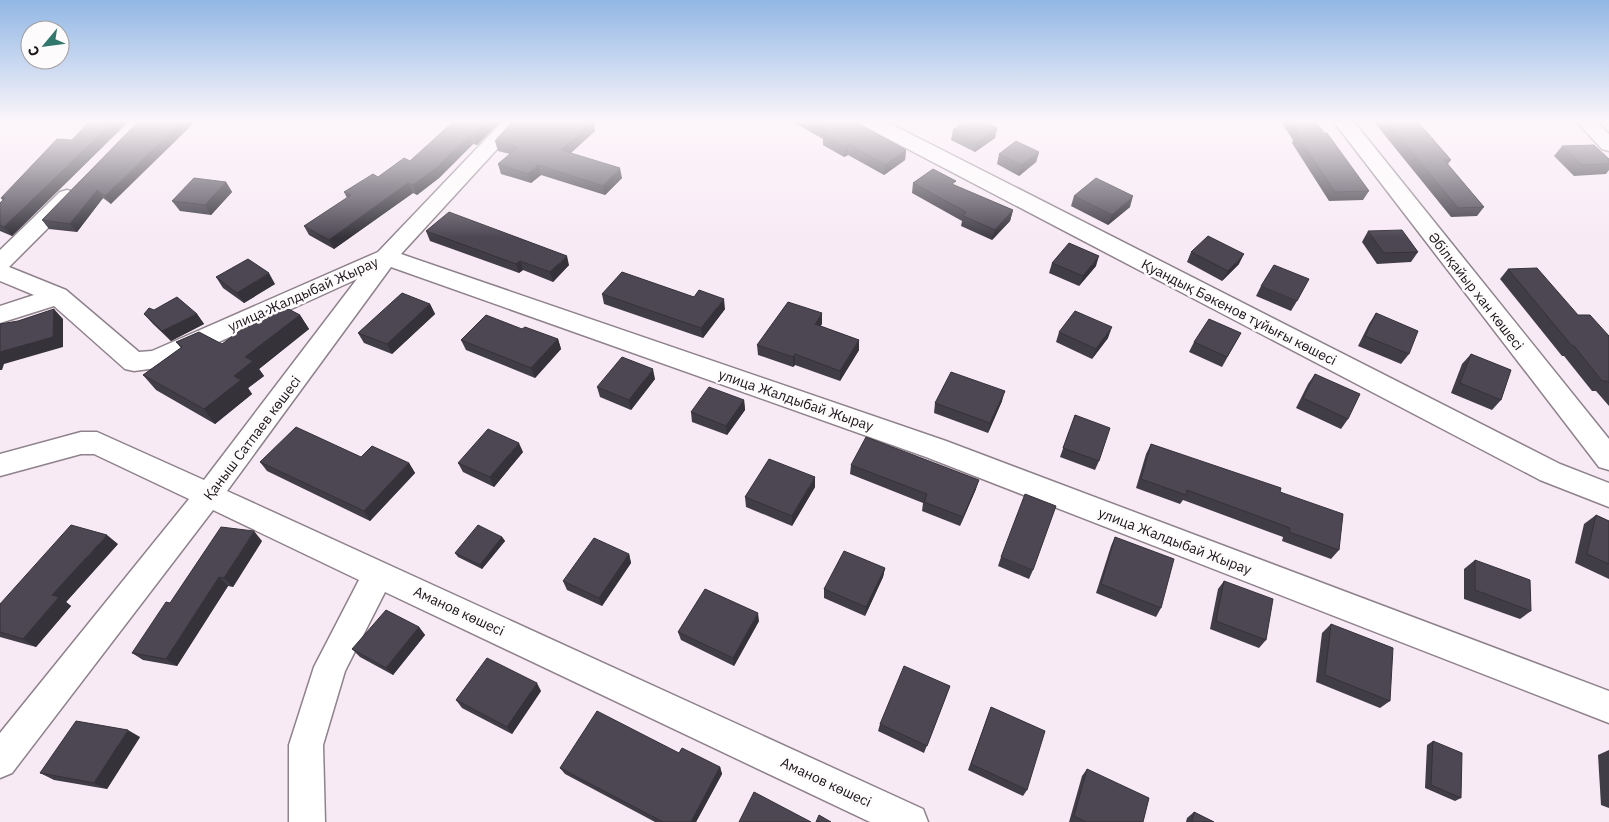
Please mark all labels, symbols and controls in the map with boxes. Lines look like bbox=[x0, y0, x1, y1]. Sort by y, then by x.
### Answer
north arrow bbox=[20, 20, 70, 70]
text: С bbox=[24, 43, 44, 60]
street label: Әбілқайыр хан көшесі bbox=[1424, 228, 1528, 354]
street label: улица Жалдыбай Жырау bbox=[225, 253, 381, 335]
street label: Қуандық Бәкенов тұйығы көшесі bbox=[1138, 255, 1340, 369]
street label: улица Жалдыбай Жырау bbox=[716, 365, 876, 435]
street label: Қаныш Сатпаев көшесі bbox=[199, 372, 305, 504]
street label: улица Жалдыбай Жырау bbox=[1096, 503, 1254, 579]
street label: Аманов көшесі bbox=[411, 582, 507, 640]
street label: Аманов көшесі bbox=[778, 753, 874, 811]

